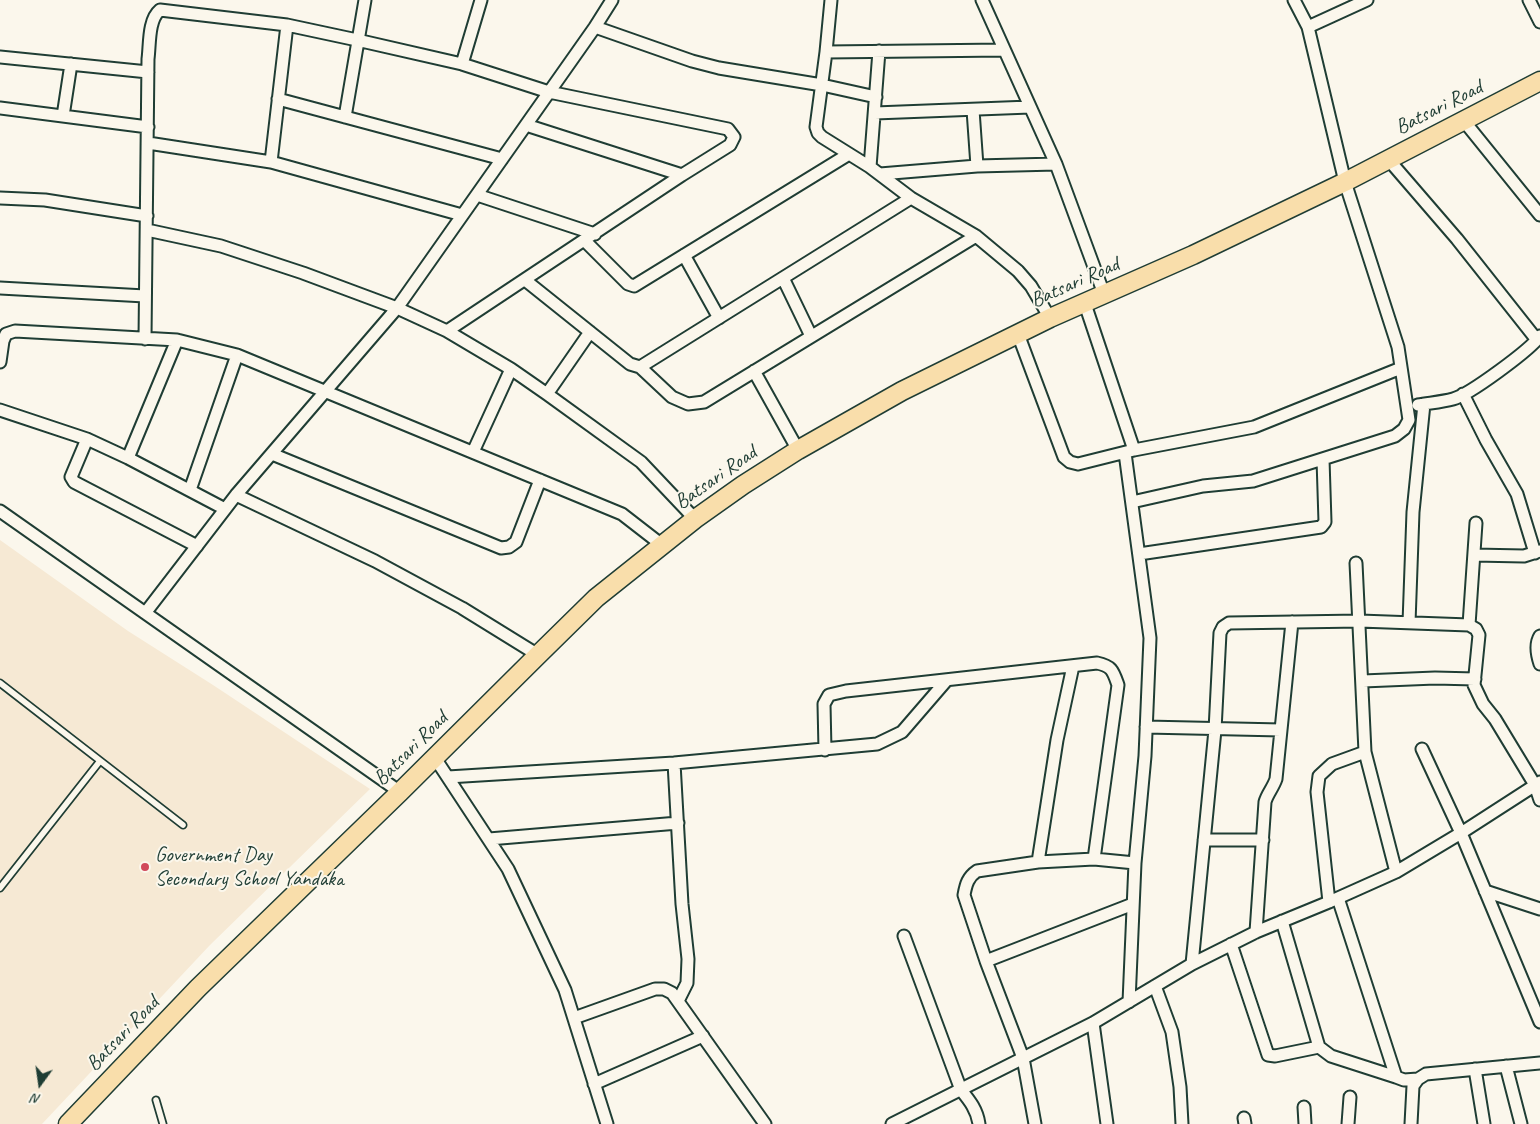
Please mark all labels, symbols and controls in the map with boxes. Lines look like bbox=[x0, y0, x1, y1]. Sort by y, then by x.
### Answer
street label: Batsari Road bbox=[1391, 75, 1487, 141]
street label: Batsari Road bbox=[1027, 252, 1123, 314]
street label: Batsari Road bbox=[670, 441, 762, 515]
street label: Batsari Road bbox=[369, 707, 453, 791]
place label: Government Day Secondary School Yandaka bbox=[155, 842, 344, 892]
marker: Government Day Secondary School Yandaka bbox=[139, 861, 151, 873]
street label: Batsari Road bbox=[81, 991, 165, 1077]
north arrow bbox=[15, 1059, 65, 1109]
text: N bbox=[30, 1090, 43, 1108]

